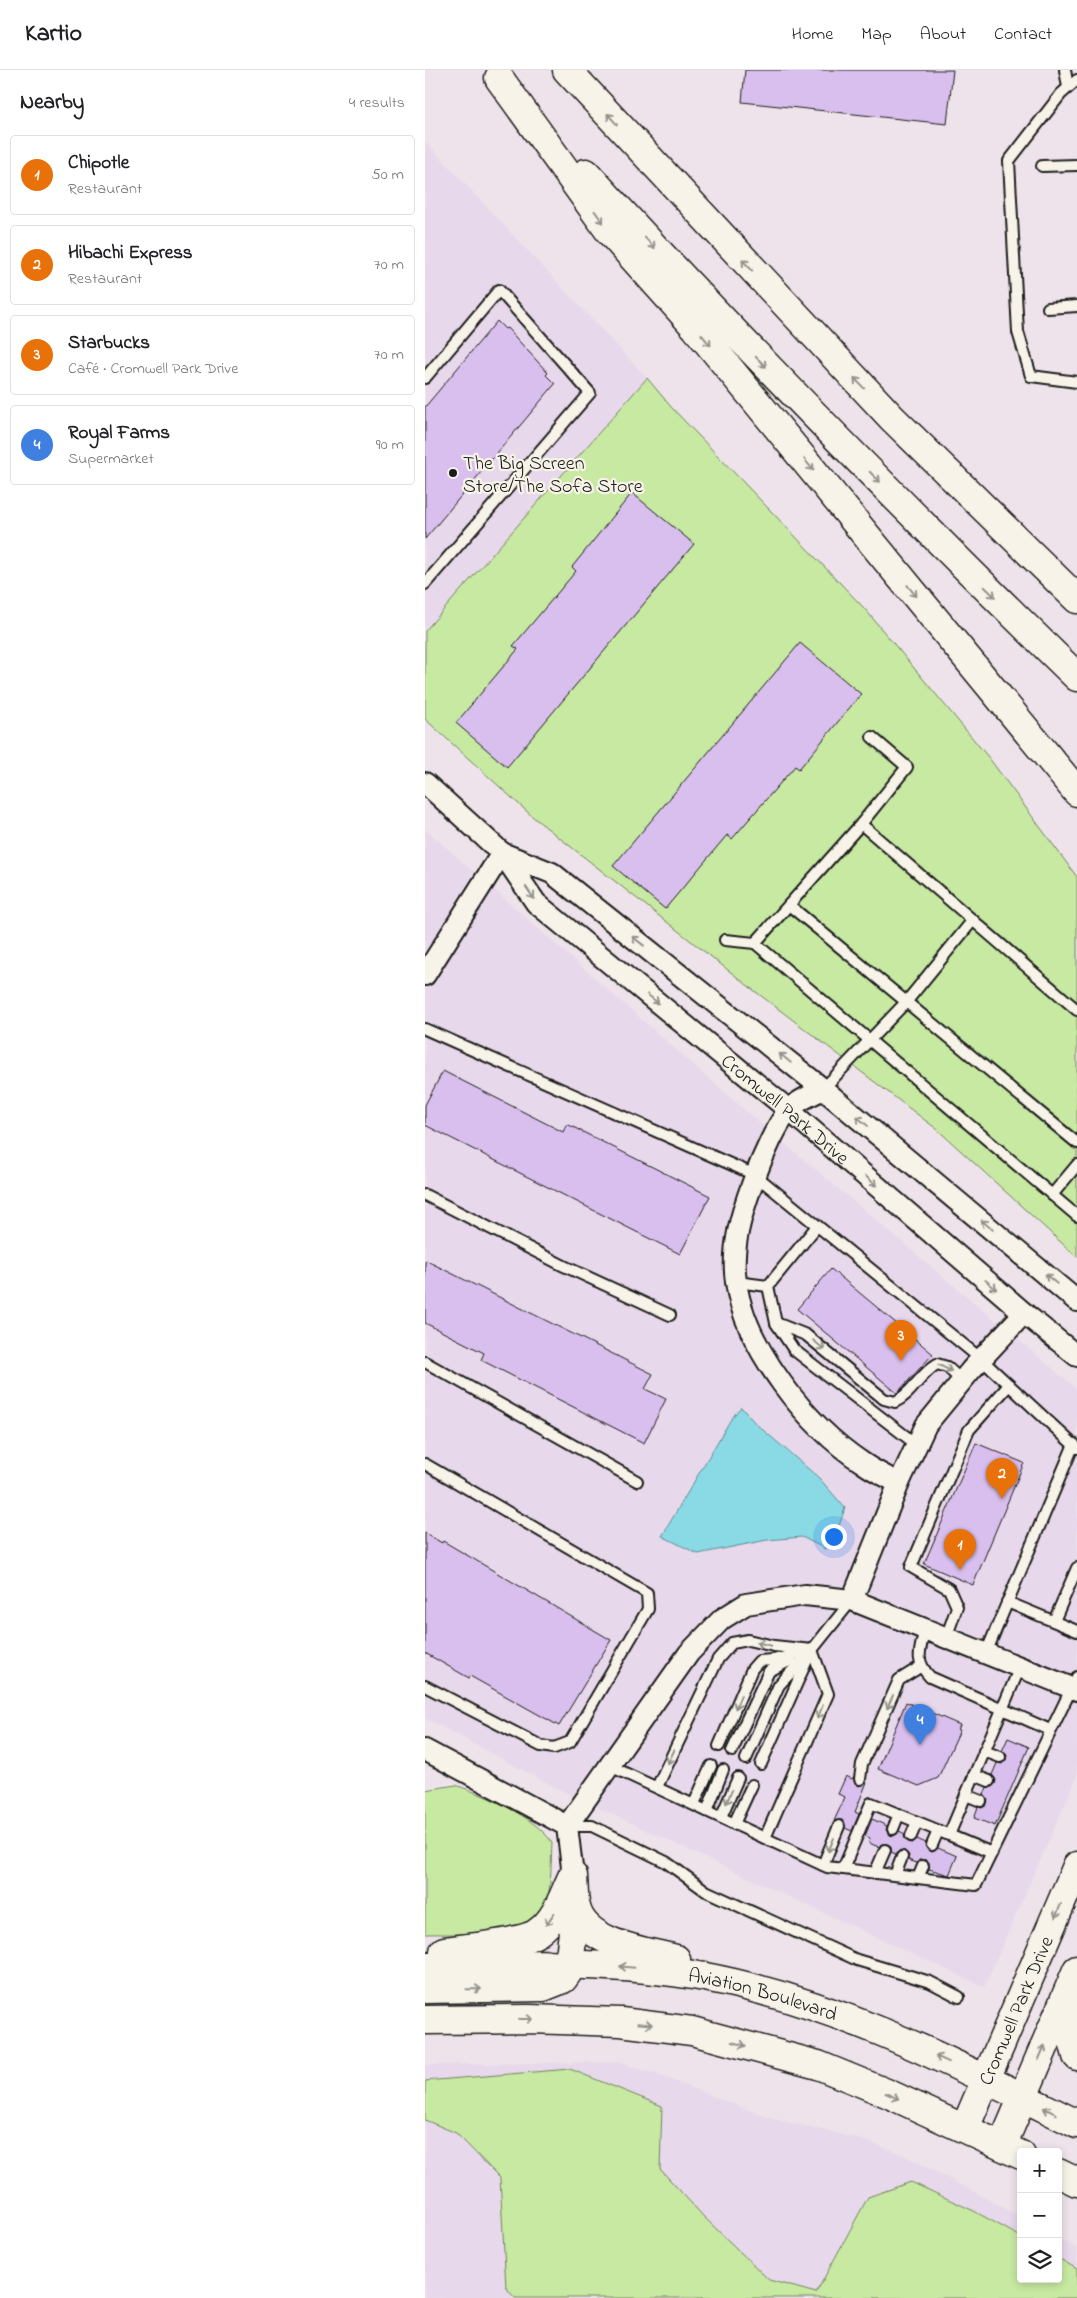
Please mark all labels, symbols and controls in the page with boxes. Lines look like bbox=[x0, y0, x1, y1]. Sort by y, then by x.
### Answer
text: Kartio bbox=[25, 17, 82, 52]
text: Home bbox=[792, 22, 833, 48]
text: Map bbox=[861, 22, 892, 48]
text: About bbox=[920, 22, 966, 48]
text: Contact bbox=[994, 22, 1052, 48]
text: Nearby bbox=[20, 88, 84, 118]
text: 4 results bbox=[349, 91, 405, 115]
one-way arrow bbox=[606, 112, 618, 125]
text: Chipotle bbox=[68, 150, 129, 177]
text: 1 bbox=[34, 163, 40, 187]
text: 50 m bbox=[372, 163, 404, 187]
text: Restaurant bbox=[68, 177, 142, 201]
one-way arrow bbox=[594, 210, 604, 224]
one-way arrow bbox=[644, 237, 656, 250]
text: Hibachi Express bbox=[68, 240, 193, 267]
text: 2 bbox=[33, 253, 41, 277]
text: 70 m bbox=[374, 253, 404, 277]
one-way arrow bbox=[741, 258, 753, 271]
text: Restaurant bbox=[68, 267, 142, 291]
text: Starbucks bbox=[68, 330, 150, 357]
one-way arrow bbox=[700, 333, 711, 346]
text: 3 bbox=[34, 343, 40, 367]
text: 70 m bbox=[374, 343, 404, 367]
one-way arrow bbox=[755, 355, 767, 368]
text: Café · Cromwell Park Drive bbox=[68, 357, 238, 381]
one-way arrow bbox=[853, 376, 865, 389]
text: Royal Farms bbox=[68, 420, 170, 447]
text: 4 bbox=[34, 433, 40, 457]
text: 90 m bbox=[376, 433, 404, 457]
text: Supermarket bbox=[68, 447, 154, 471]
place label: The Big Screen Store/The Sofa Store bbox=[463, 450, 643, 502]
one-way arrow bbox=[803, 458, 814, 471]
marker: The Big Screen Store/The Sofa Store bbox=[447, 467, 459, 479]
one-way arrow bbox=[869, 471, 881, 484]
one-way arrow bbox=[906, 584, 918, 597]
one-way arrow bbox=[984, 586, 996, 598]
one-way arrow bbox=[525, 886, 535, 900]
one-way arrow bbox=[631, 936, 644, 947]
one-way arrow bbox=[646, 993, 659, 1004]
street label: Cromwell Park Drive bbox=[714, 1048, 855, 1173]
one-way arrow bbox=[779, 1053, 792, 1064]
one-way arrow bbox=[855, 1116, 868, 1127]
one-way arrow bbox=[865, 1176, 878, 1187]
one-way arrow bbox=[981, 1220, 994, 1231]
one-way arrow bbox=[1044, 1273, 1057, 1284]
one-way arrow bbox=[985, 1279, 998, 1291]
pin: 3 bbox=[885, 1320, 917, 1361]
one-way arrow bbox=[812, 1339, 825, 1350]
one-way arrow bbox=[937, 1364, 952, 1374]
pin: 2 bbox=[986, 1458, 1018, 1499]
your location bbox=[821, 1524, 847, 1550]
pin: 1 bbox=[944, 1529, 976, 1570]
one-way arrow bbox=[756, 1639, 772, 1648]
one-way arrow bbox=[732, 1694, 742, 1709]
one-way arrow bbox=[884, 1694, 894, 1709]
one-way arrow bbox=[815, 1704, 825, 1719]
pin: 4 bbox=[904, 1704, 936, 1745]
one-way arrow bbox=[666, 1749, 676, 1764]
one-way arrow bbox=[724, 1789, 734, 1804]
one-way arrow bbox=[826, 1837, 835, 1852]
one-way arrow bbox=[1052, 1903, 1062, 1918]
one-way arrow bbox=[545, 1912, 555, 1926]
street label: Cromwell Park Drive bbox=[973, 1932, 1062, 2091]
street label: Aviation Boulevard bbox=[686, 1962, 841, 2030]
one-way arrow bbox=[620, 1963, 636, 1972]
one-way arrow bbox=[465, 1984, 481, 1993]
one-way arrow bbox=[518, 2014, 534, 2024]
one-way arrow bbox=[637, 2019, 653, 2029]
one-way arrow bbox=[730, 2039, 746, 2049]
one-way arrow bbox=[1038, 2045, 1047, 2060]
one-way arrow bbox=[935, 2053, 950, 2063]
one-way arrow bbox=[884, 2091, 899, 2101]
one-way arrow bbox=[1043, 2105, 1058, 2115]
map controls bbox=[1017, 2148, 1062, 2283]
button: + bbox=[1017, 2148, 1062, 2193]
button: − bbox=[1017, 2193, 1062, 2238]
button: layers bbox=[1017, 2238, 1062, 2283]

